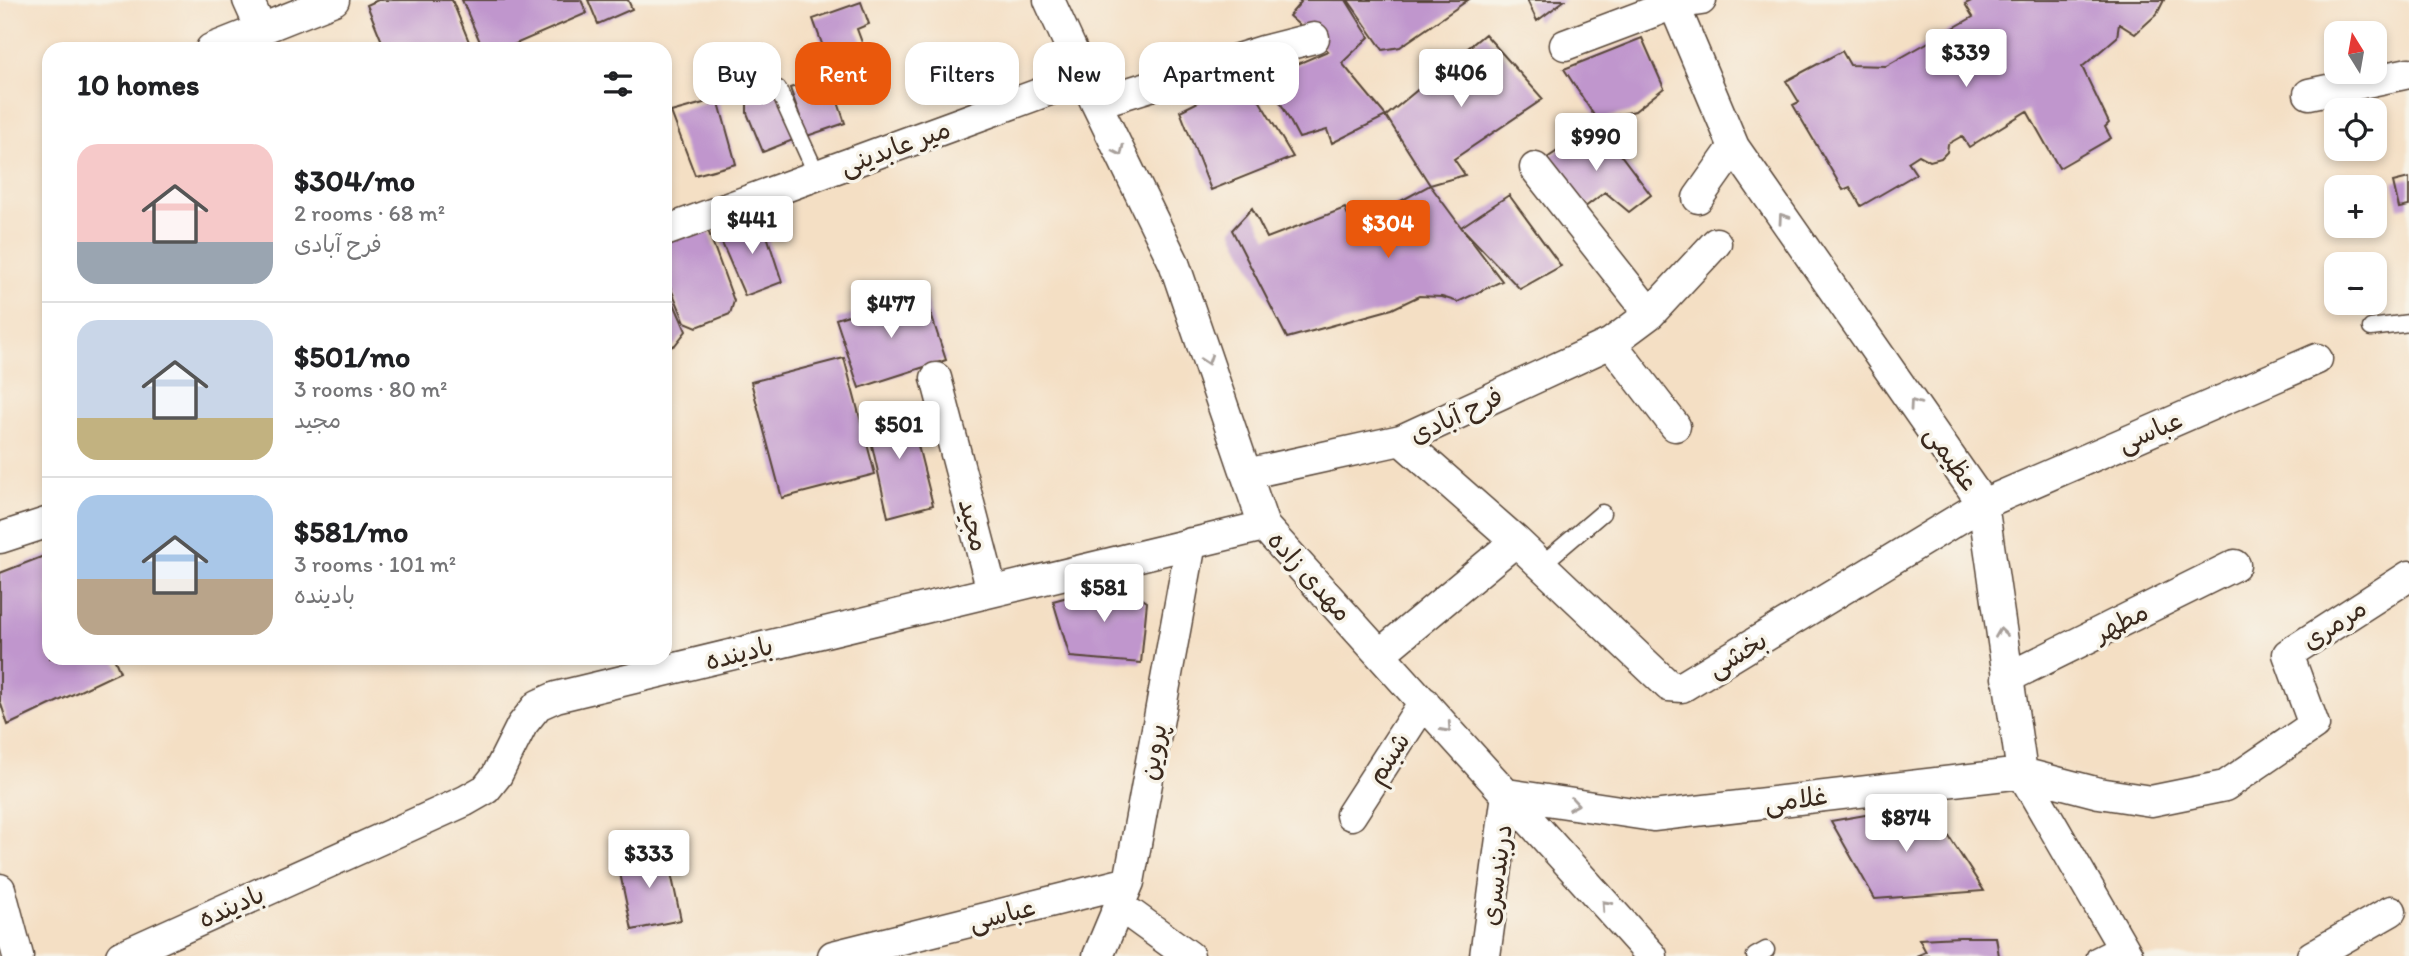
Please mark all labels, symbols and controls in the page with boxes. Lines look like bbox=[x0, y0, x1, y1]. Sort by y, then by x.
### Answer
north arrow bbox=[2324, 21, 2387, 84]
map controls bbox=[2324, 21, 2387, 315]
pin: $339 bbox=[1925, 29, 2007, 89]
text: $339 bbox=[1942, 38, 1990, 66]
chip: Buy bbox=[693, 42, 781, 105]
chip: Rent bbox=[795, 42, 891, 105]
chip: Filters bbox=[905, 42, 1019, 105]
chip: New bbox=[1033, 42, 1125, 105]
chip: Apartment bbox=[1139, 42, 1299, 105]
pin: $406 bbox=[1420, 50, 1502, 109]
text: $406 bbox=[1435, 58, 1487, 86]
icon: filters bbox=[599, 65, 637, 103]
text: 10 homes bbox=[77, 66, 200, 103]
button: locate bbox=[2324, 98, 2387, 161]
street label: میر عابدینی bbox=[835, 112, 955, 183]
pin: $990 bbox=[1555, 114, 1637, 173]
text: $990 bbox=[1571, 122, 1621, 150]
one-way arrow bbox=[1111, 144, 1125, 156]
text: $304/mo bbox=[294, 162, 415, 199]
icon: home bbox=[133, 172, 217, 256]
button: + bbox=[2324, 175, 2387, 238]
pin: $441 bbox=[711, 196, 793, 256]
text: 2 rooms · 68 m² bbox=[294, 199, 445, 227]
pin: $304 bbox=[1347, 201, 1429, 260]
text: $441 bbox=[727, 205, 777, 233]
text: $304 bbox=[1362, 209, 1414, 237]
one-way arrow bbox=[1779, 213, 1791, 226]
text: فرح آبادی bbox=[294, 230, 382, 258]
button: − bbox=[2324, 252, 2387, 315]
pin: $477 bbox=[850, 280, 932, 340]
text: $477 bbox=[867, 289, 915, 317]
text: $501/mo bbox=[294, 338, 410, 375]
icon: home bbox=[133, 348, 217, 432]
one-way arrow bbox=[1199, 354, 1213, 366]
text: 3 rooms · 80 m² bbox=[294, 375, 448, 403]
street label: فرح آبادی bbox=[1404, 380, 1509, 452]
one-way arrow bbox=[1910, 399, 1922, 412]
pin: $501 bbox=[858, 402, 940, 461]
street label: عباسی bbox=[2113, 403, 2188, 460]
text: مجید bbox=[294, 406, 341, 434]
text: $501 bbox=[875, 410, 923, 438]
street label: عظیمی bbox=[1917, 419, 1986, 498]
street label: مجید bbox=[952, 495, 996, 555]
text: $581/mo bbox=[294, 513, 408, 550]
icon: home bbox=[133, 523, 217, 607]
street label: مهدی زاده bbox=[1261, 524, 1359, 628]
text: 3 rooms · 101 m² bbox=[294, 550, 456, 578]
pin: $581 bbox=[1063, 564, 1145, 624]
text: $581 bbox=[1080, 573, 1128, 601]
text: بادینده bbox=[294, 581, 355, 609]
street label: مرمری bbox=[2296, 591, 2372, 657]
street label: مطهر bbox=[2087, 595, 2153, 650]
street label: بخشی bbox=[1701, 624, 1773, 685]
one-way arrow bbox=[1994, 627, 2009, 639]
street label: بادینده bbox=[702, 629, 776, 677]
one-way arrow bbox=[1439, 720, 1452, 733]
street label: پروین bbox=[1132, 721, 1175, 783]
street label: شبنم bbox=[1359, 726, 1420, 792]
street label: غلامی bbox=[1763, 779, 1829, 820]
pin: $874 bbox=[1865, 794, 1947, 854]
one-way arrow bbox=[1568, 796, 1580, 811]
text: $874 bbox=[1881, 803, 1931, 831]
street label: دربندسری bbox=[1473, 822, 1519, 928]
pin: $333 bbox=[608, 830, 690, 890]
text: $333 bbox=[624, 839, 674, 867]
street label: بادینده bbox=[193, 877, 269, 935]
street label: عباسی bbox=[966, 890, 1039, 939]
one-way arrow bbox=[1602, 900, 1615, 913]

